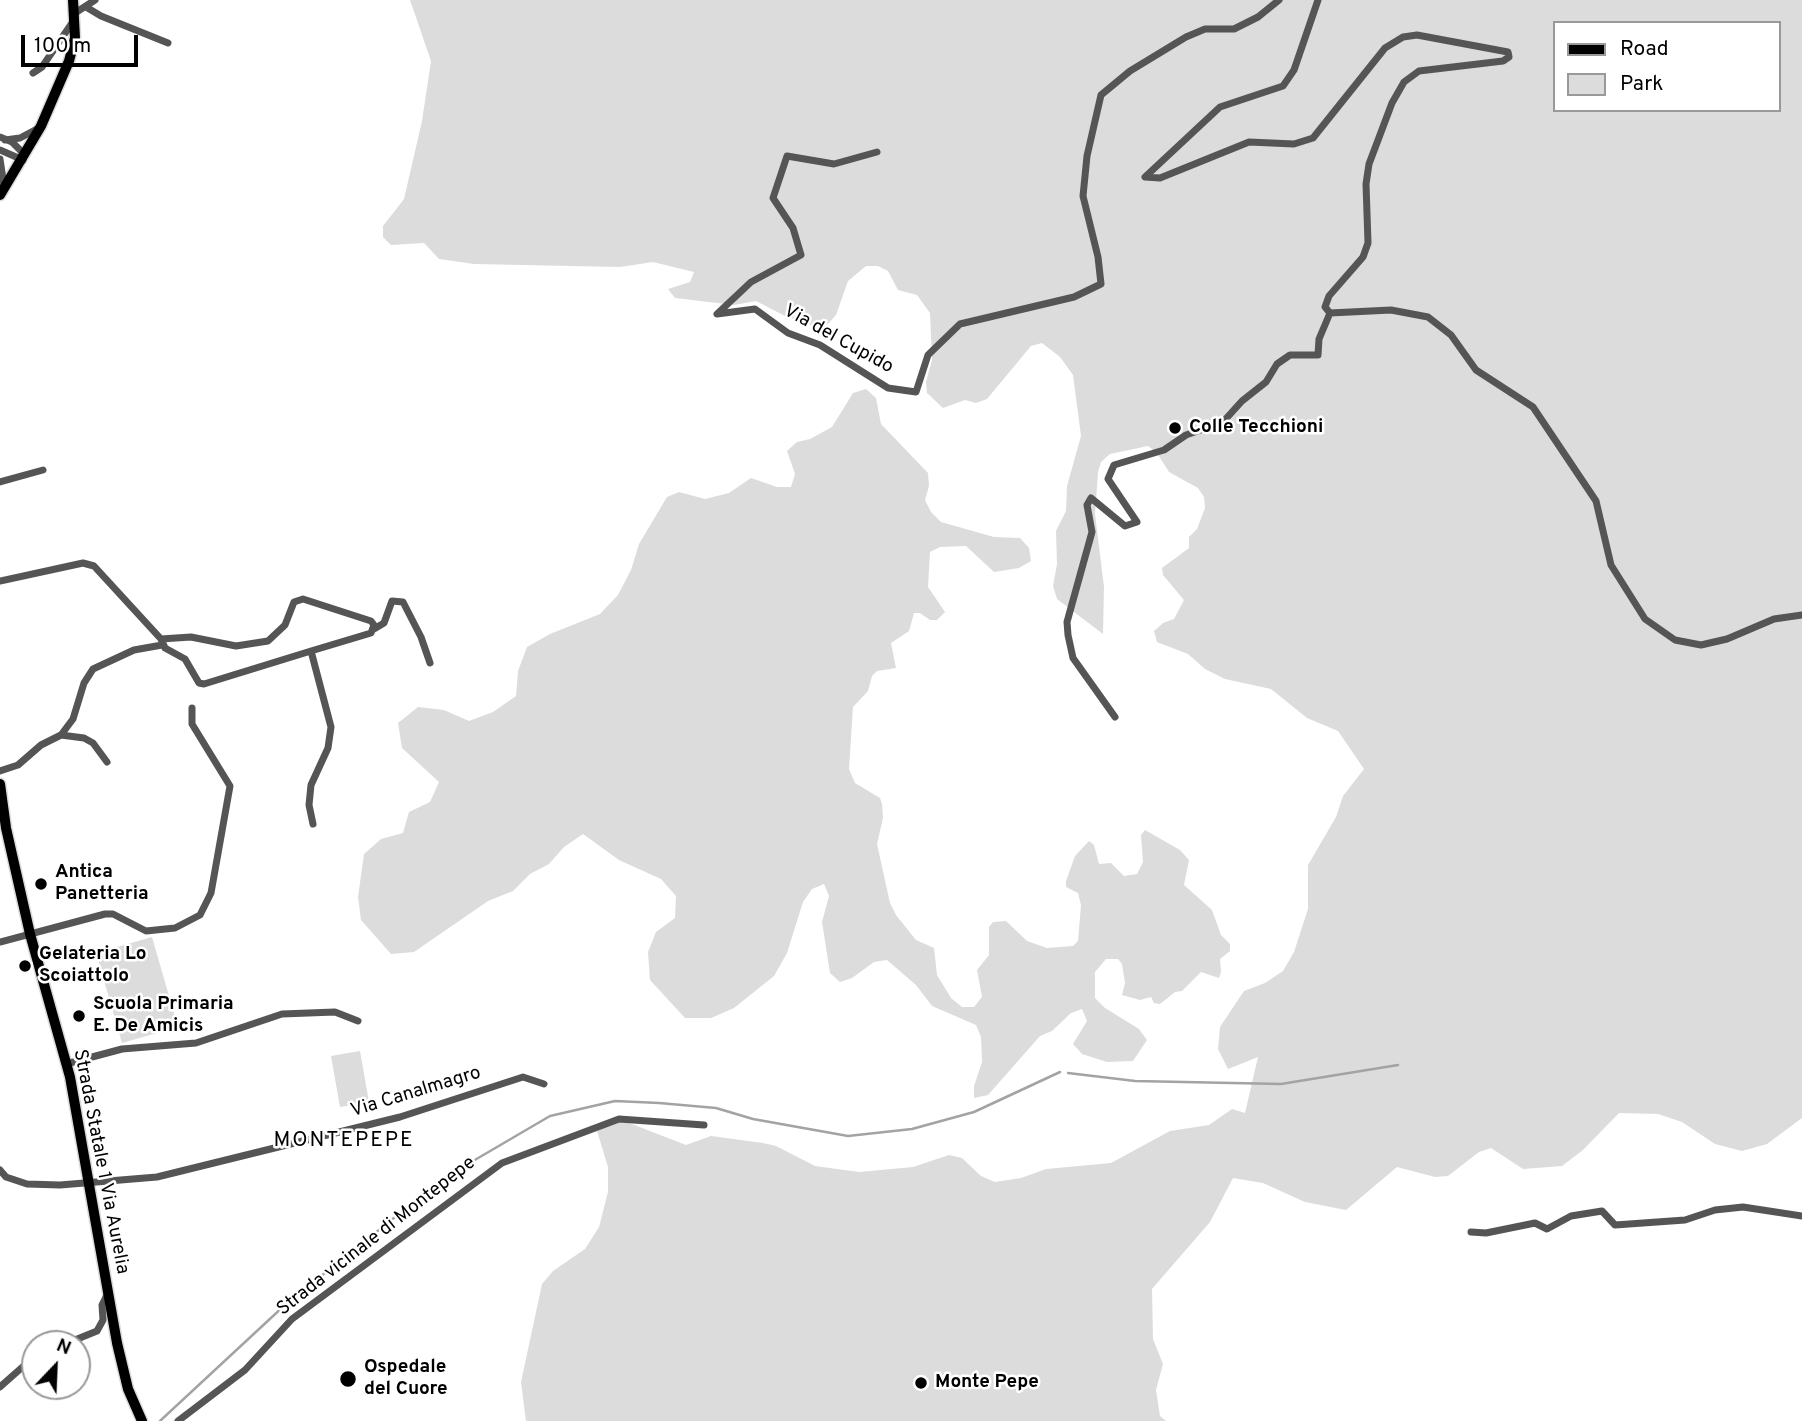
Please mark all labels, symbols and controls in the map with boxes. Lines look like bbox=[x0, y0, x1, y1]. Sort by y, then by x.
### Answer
scale bar bbox=[24, 21, 142, 65]
legend bbox=[1554, 21, 1781, 112]
text: 100 m bbox=[34, 33, 91, 60]
text: Road bbox=[1620, 36, 1669, 63]
text: Park bbox=[1620, 71, 1663, 98]
street label: Via del Cupido bbox=[779, 300, 897, 380]
place label: Colle Tecchioni bbox=[1189, 417, 1323, 439]
marker: Colle Tecchioni bbox=[1167, 420, 1183, 436]
place label: Antica Panetteria bbox=[55, 862, 149, 906]
marker: Antica Panetteria bbox=[33, 876, 49, 892]
place label: Gelateria Lo Scoiattolo bbox=[39, 944, 146, 988]
marker: Gelateria Lo Scoiattolo bbox=[17, 958, 33, 974]
place label: Scuola Primaria E. De Amicis bbox=[93, 994, 234, 1038]
marker: Scuola Primaria E. De Amicis bbox=[71, 1008, 87, 1024]
street label: Strada Statale 1 Via Aurelia bbox=[67, 1048, 133, 1276]
street label: Via Canalmagro bbox=[348, 1062, 484, 1124]
district label: MONTEPEPE bbox=[275, 1129, 413, 1155]
street label: Strada vicinale di Montepepe bbox=[273, 1152, 481, 1322]
north arrow bbox=[21, 1330, 91, 1400]
text: N bbox=[52, 1334, 74, 1361]
place label: Ospedale del Cuore bbox=[364, 1357, 448, 1401]
marker: Ospedale del Cuore bbox=[338, 1369, 358, 1389]
place label: Monte Pepe bbox=[935, 1372, 1039, 1394]
marker: Monte Pepe bbox=[913, 1375, 929, 1391]

